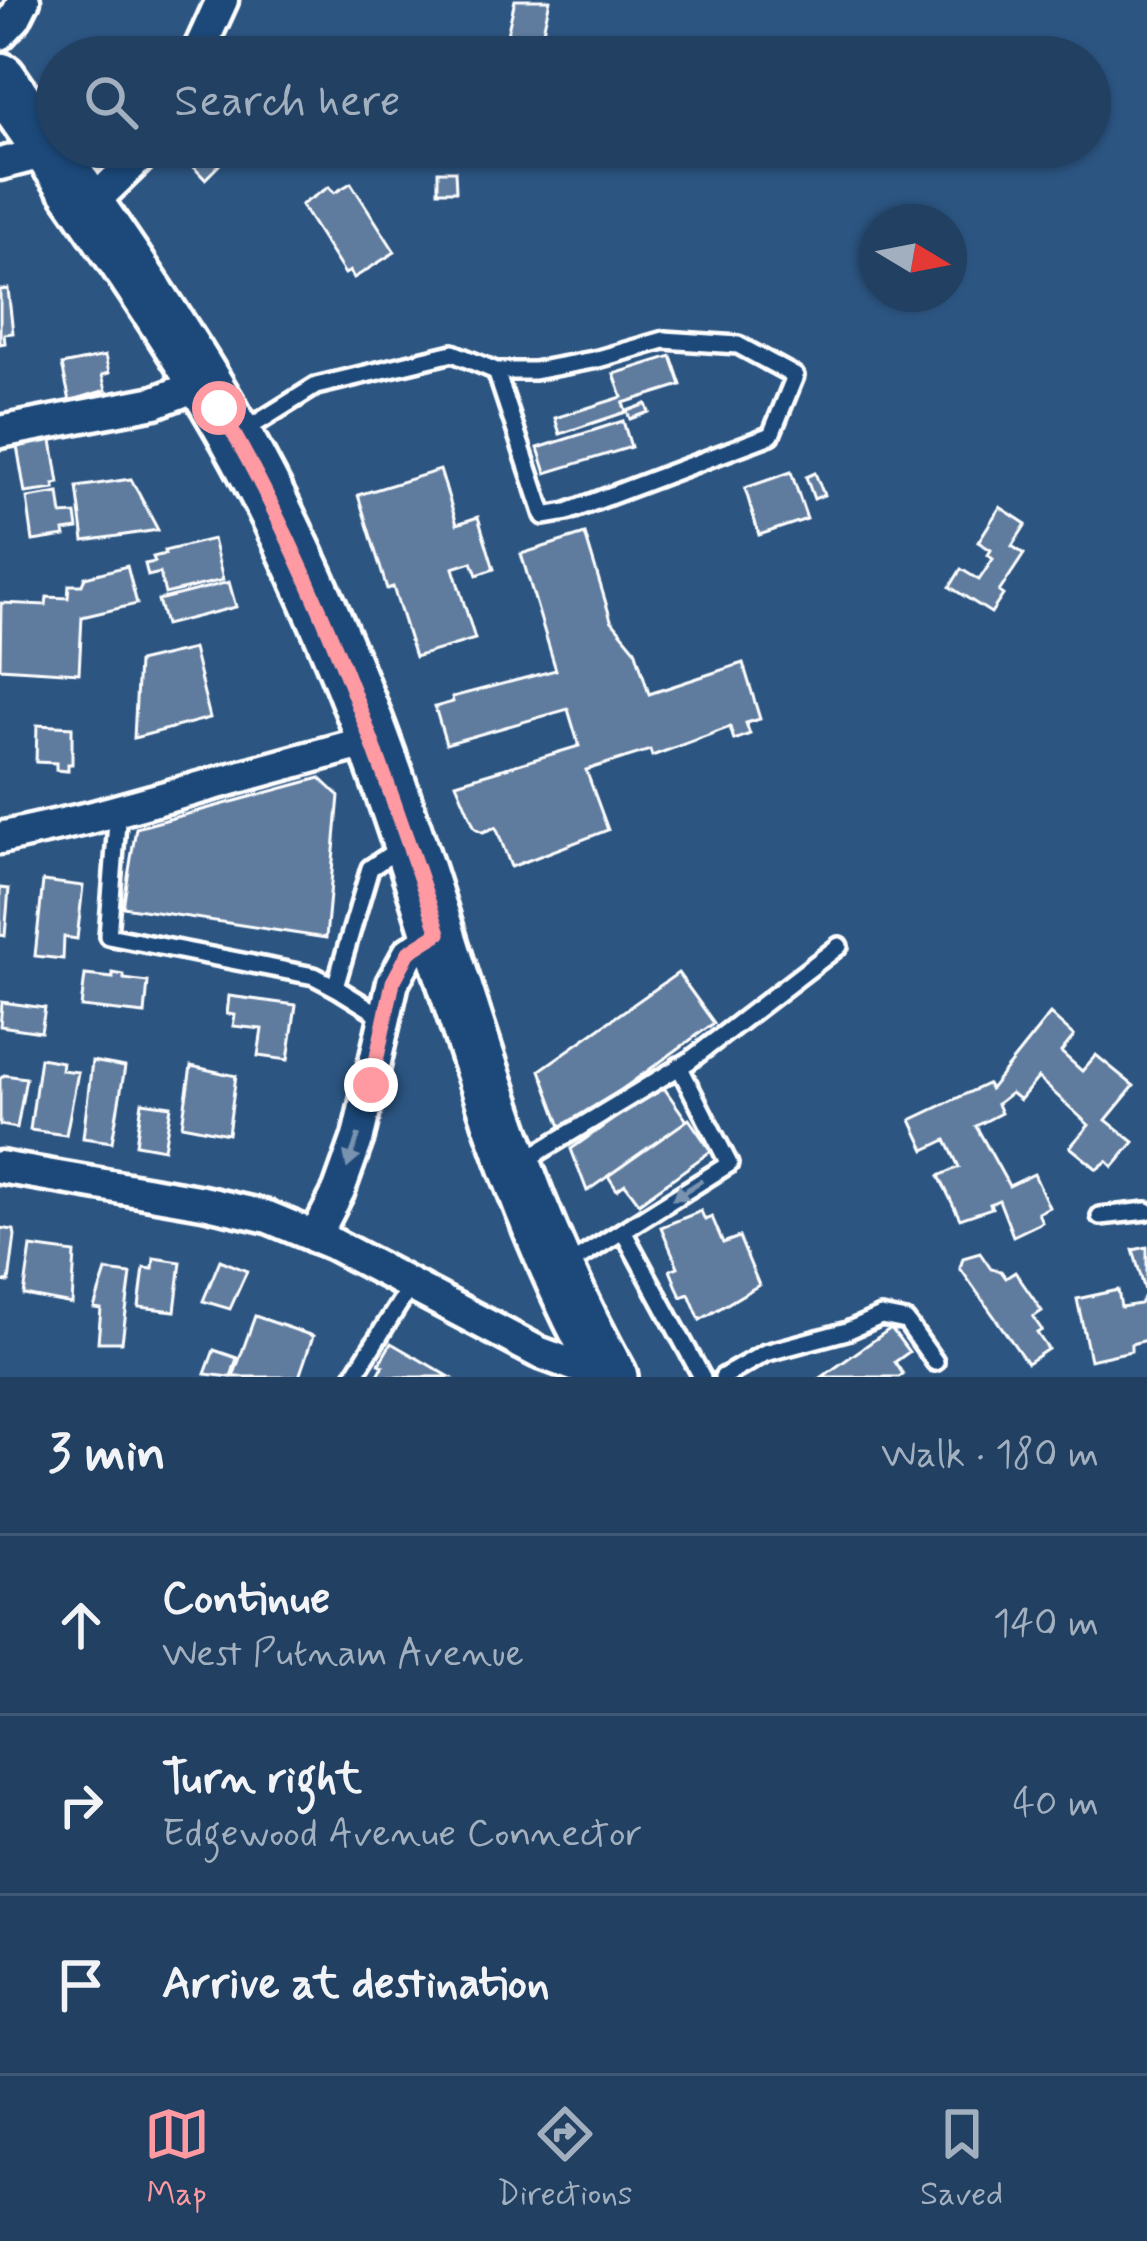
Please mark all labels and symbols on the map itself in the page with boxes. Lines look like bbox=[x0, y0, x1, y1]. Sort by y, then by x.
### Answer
north arrow bbox=[859, 204, 967, 312]
route start bbox=[192, 381, 246, 435]
route end bbox=[344, 1058, 398, 1112]
one-way arrow bbox=[342, 1133, 361, 1170]
one-way arrow bbox=[671, 1179, 704, 1201]

